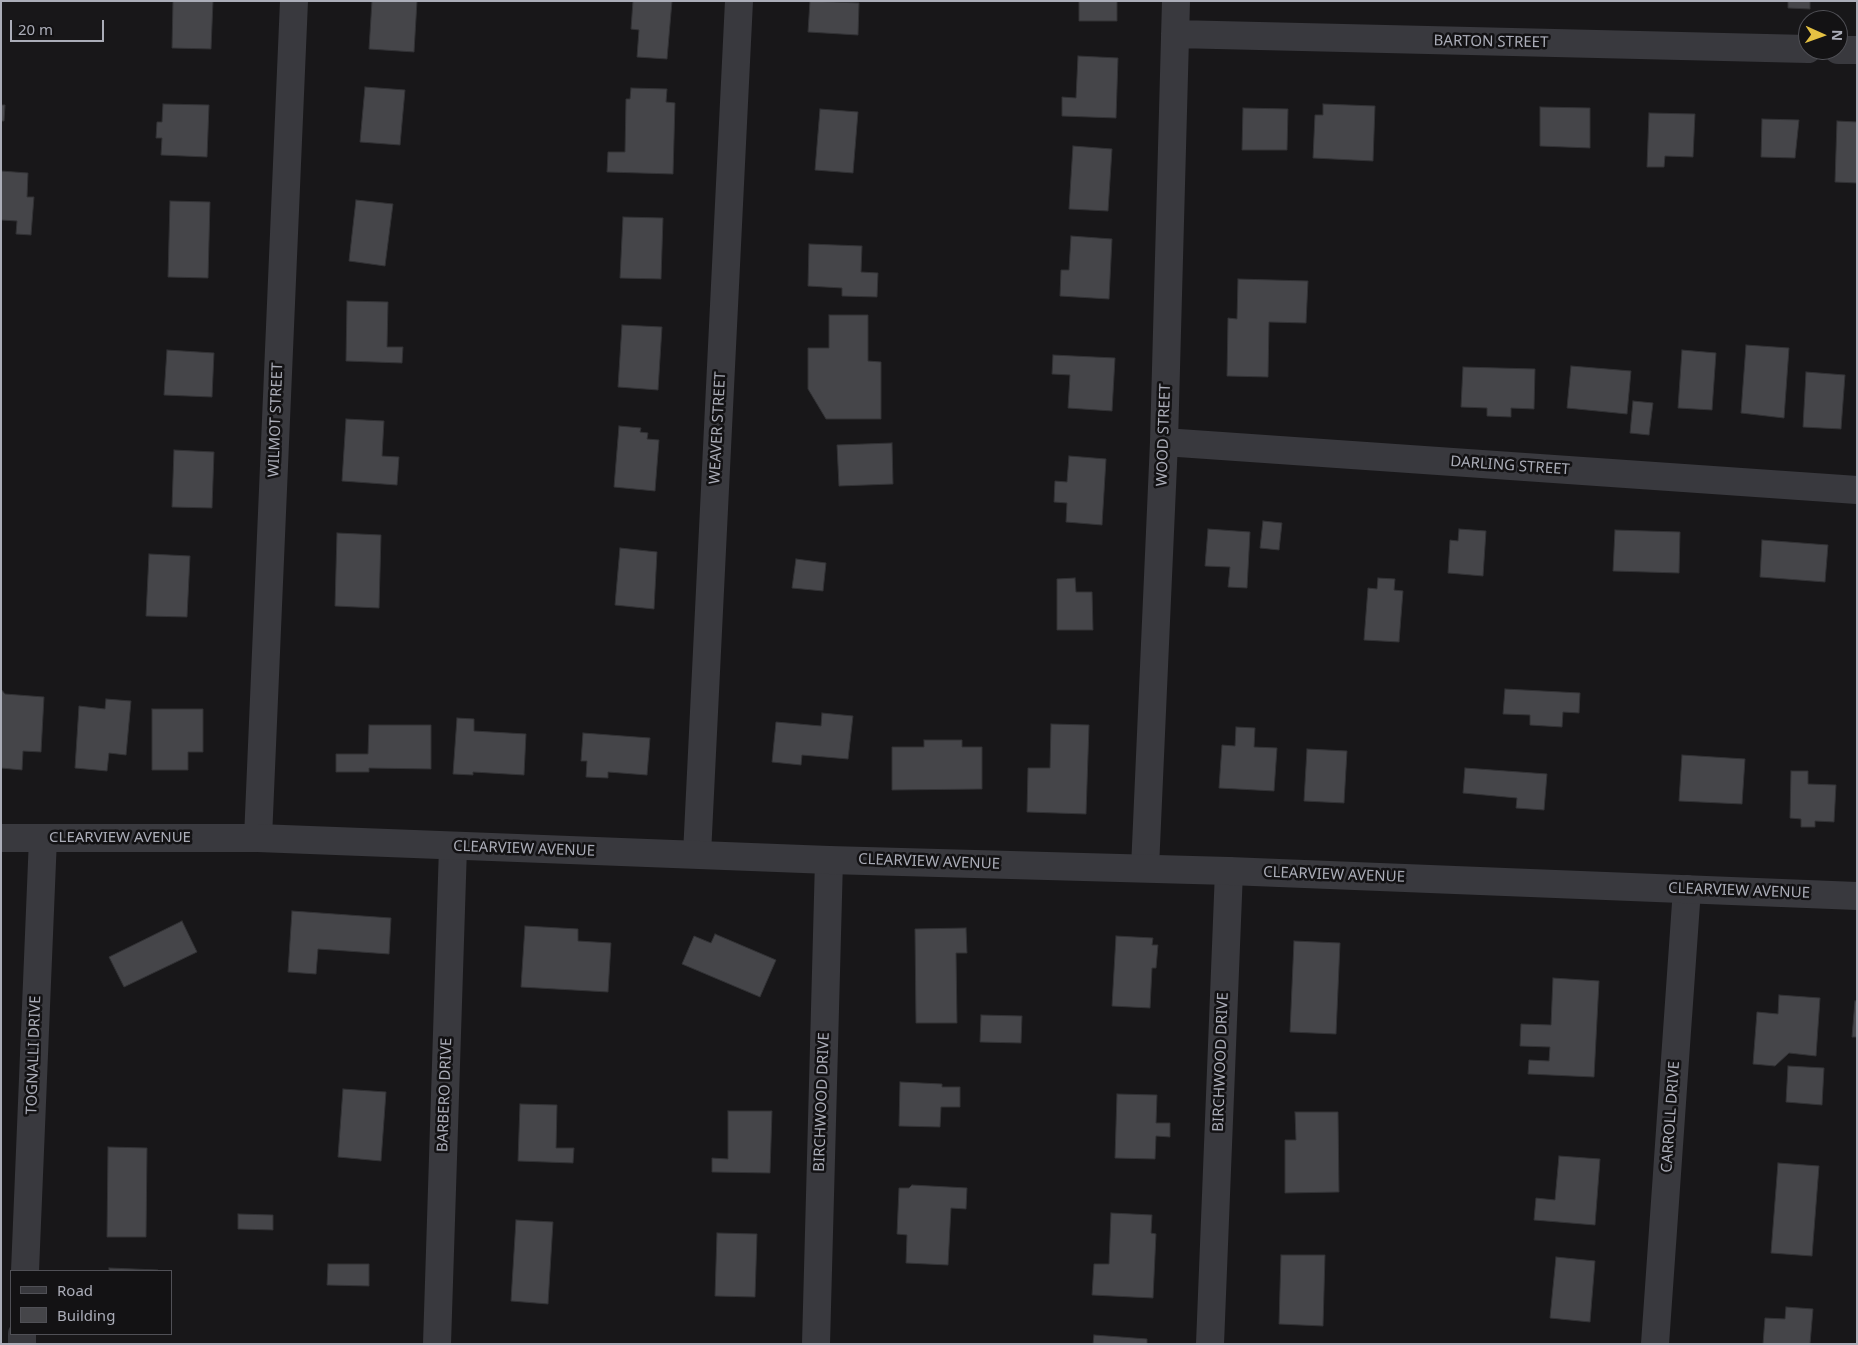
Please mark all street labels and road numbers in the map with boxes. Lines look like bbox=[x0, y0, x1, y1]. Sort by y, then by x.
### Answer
street label: BARTON STREET bbox=[1434, 32, 1548, 52]
street label: WILMOT STREET bbox=[265, 362, 287, 478]
street label: WEAVER STREET bbox=[706, 371, 730, 485]
street label: WOOD STREET bbox=[1153, 383, 1175, 487]
street label: DARLING STREET bbox=[1450, 453, 1570, 479]
street label: CLEARVIEW AVENUE bbox=[49, 829, 191, 847]
street label: CLEARVIEW AVENUE bbox=[453, 838, 595, 860]
street label: CLEARVIEW AVENUE bbox=[858, 851, 1000, 873]
street label: CLEARVIEW AVENUE bbox=[1263, 864, 1405, 886]
street label: CLEARVIEW AVENUE bbox=[1668, 880, 1810, 902]
street label: BIRCHWOOD DRIVE bbox=[1210, 992, 1232, 1132]
street label: TOGNALLI DRIVE bbox=[23, 995, 45, 1115]
street label: BIRCHWOOD DRIVE bbox=[811, 1032, 833, 1172]
street label: BARBERO DRIVE bbox=[434, 1038, 456, 1152]
street label: CARROLL DRIVE bbox=[1658, 1061, 1684, 1173]

